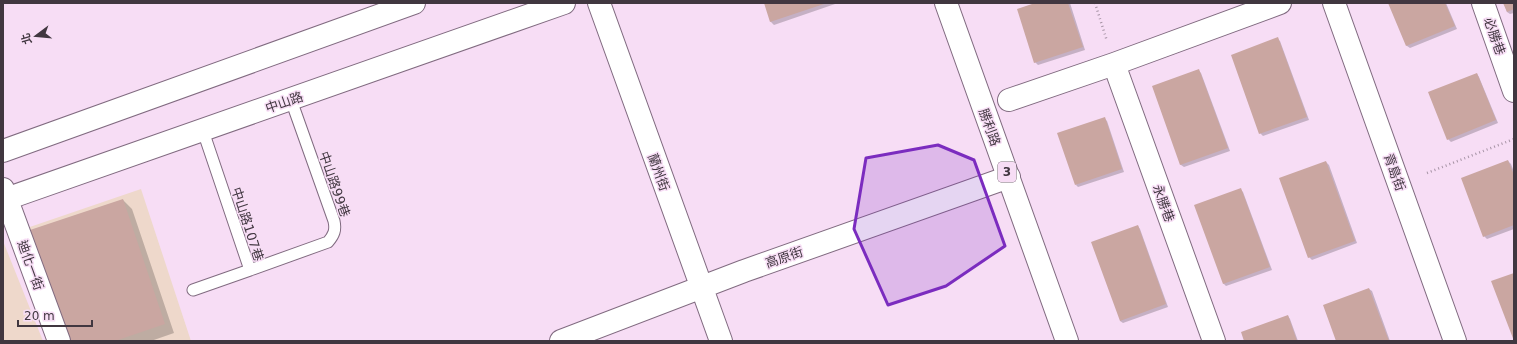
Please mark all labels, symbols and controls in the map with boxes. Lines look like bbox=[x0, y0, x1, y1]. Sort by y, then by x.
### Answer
street label: 必勝巷 bbox=[1481, 15, 1508, 57]
north arrow bbox=[16, 16, 56, 56]
text: 北 bbox=[19, 32, 35, 46]
street label: 中山路 bbox=[263, 89, 305, 116]
street label: 勝利路 bbox=[976, 106, 1003, 148]
street label: 中山路99巷 bbox=[316, 149, 353, 219]
street label: 蘭州街 bbox=[645, 151, 672, 193]
street label: 青島街 bbox=[1381, 151, 1408, 193]
road number: 3 bbox=[998, 162, 1016, 182]
street label: 永勝巷 bbox=[1150, 182, 1177, 224]
street label: 中山路107巷 bbox=[229, 185, 267, 263]
street label: 迪化一街 bbox=[15, 238, 46, 292]
street label: 高原街 bbox=[763, 244, 805, 271]
scale bar bbox=[18, 302, 92, 328]
text: 20 m bbox=[24, 309, 55, 323]

